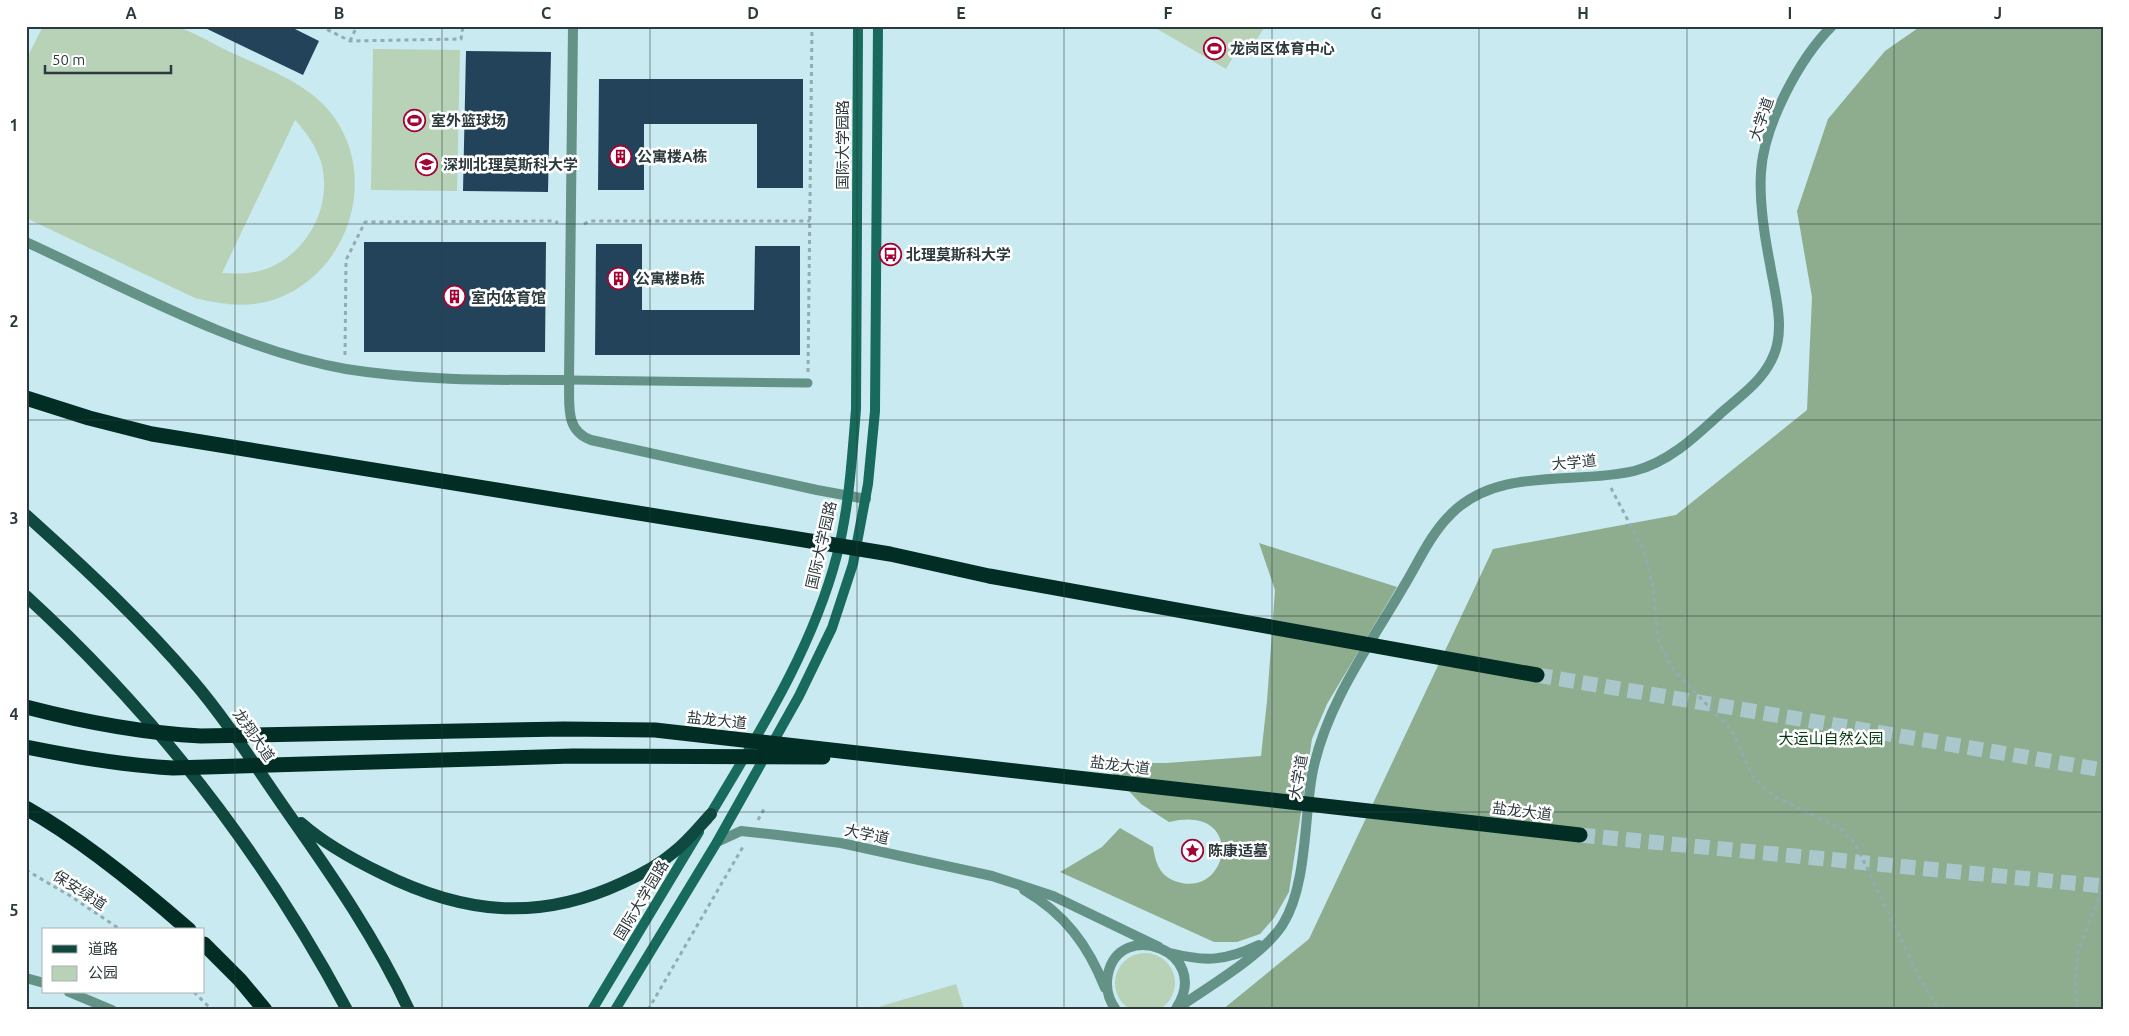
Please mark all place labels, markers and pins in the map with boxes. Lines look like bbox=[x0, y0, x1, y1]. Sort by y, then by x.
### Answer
sports icon: 龙岗区体育中心 bbox=[1202, 36, 1226, 60]
place label: 龙岗区体育中心 bbox=[1230, 40, 1335, 57]
sports icon: 室外篮球场 bbox=[403, 108, 427, 132]
place label: 室外篮球场 bbox=[431, 112, 506, 129]
building icon: 公寓楼A栋 bbox=[609, 144, 633, 168]
place label: 公寓楼A栋 bbox=[637, 148, 708, 165]
school or university icon: 深圳北理莫斯科大学 bbox=[415, 152, 439, 176]
place label: 深圳北理莫斯科大学 bbox=[443, 156, 578, 173]
bus stop icon: 北理莫斯科大学 bbox=[878, 242, 902, 266]
place label: 北理莫斯科大学 bbox=[906, 246, 1011, 263]
building icon: 公寓楼B栋 bbox=[607, 266, 631, 290]
place label: 公寓楼B栋 bbox=[635, 270, 705, 287]
building icon: 室内体育馆 bbox=[443, 285, 467, 309]
place label: 室内体育馆 bbox=[471, 289, 546, 306]
place icon: 陈康适墓 bbox=[1180, 838, 1204, 862]
place label: 陈康适墓 bbox=[1208, 842, 1268, 859]

